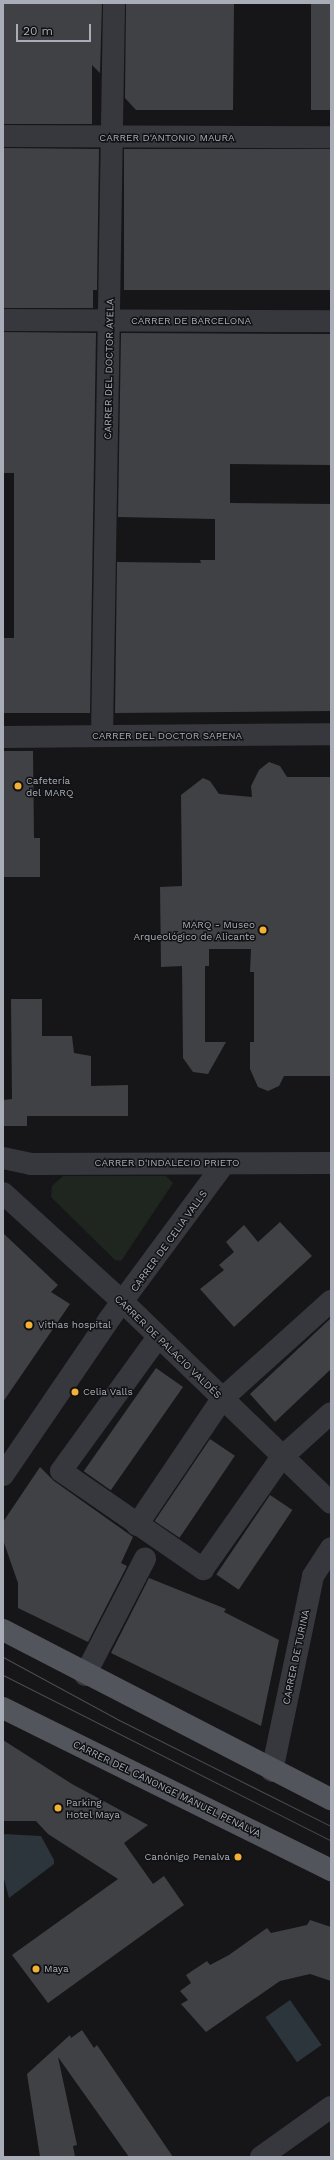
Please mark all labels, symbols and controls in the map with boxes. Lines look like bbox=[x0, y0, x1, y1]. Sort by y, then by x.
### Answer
scale bar bbox=[18, 16, 93, 42]
text: 20 m bbox=[23, 24, 53, 38]
street label: CARRER D'ANTONIO MAURA bbox=[99, 132, 235, 144]
street label: CARRER DEL DOCTOR AYELA bbox=[102, 298, 116, 440]
street label: CARRER DE BARCELONA bbox=[131, 315, 251, 327]
street label: CARRER DEL DOCTOR SAPENA bbox=[92, 730, 242, 742]
place label: Cafetería del MARQ bbox=[26, 774, 74, 798]
marker: Cafetería del MARQ bbox=[13, 781, 23, 791]
place label: MARQ - Museo Arqueológico de Alicante bbox=[133, 918, 255, 942]
marker: MARQ - Museo Arqueológico de Alicante bbox=[258, 925, 268, 935]
street label: CARRER D'INDALECIO PRIETO bbox=[95, 1157, 239, 1169]
street label: CARRER DE CELIA VALLS bbox=[128, 1188, 210, 1294]
street label: CARRER DE PALACIO VALDÉS bbox=[112, 1293, 224, 1401]
marker: Vithas hospital bbox=[23, 1319, 35, 1331]
place label: Vithas hospital bbox=[38, 1319, 111, 1331]
place label: Celia Valls bbox=[83, 1386, 133, 1398]
marker: Celia Valls bbox=[70, 1387, 80, 1397]
street label: CARRER DE TURINA bbox=[280, 1608, 312, 1706]
street label: CARRER DEL CANONGE MANUEL PENALVA bbox=[71, 1738, 263, 1840]
place label: Parking Hotel Maya bbox=[66, 1796, 120, 1820]
marker: Parking Hotel Maya bbox=[53, 1803, 63, 1813]
place label: Canónigo Penalva bbox=[144, 1851, 230, 1863]
marker: Canónigo Penalva bbox=[233, 1852, 243, 1862]
place label: Maya bbox=[44, 1963, 69, 1975]
marker: Maya bbox=[31, 1964, 41, 1974]

